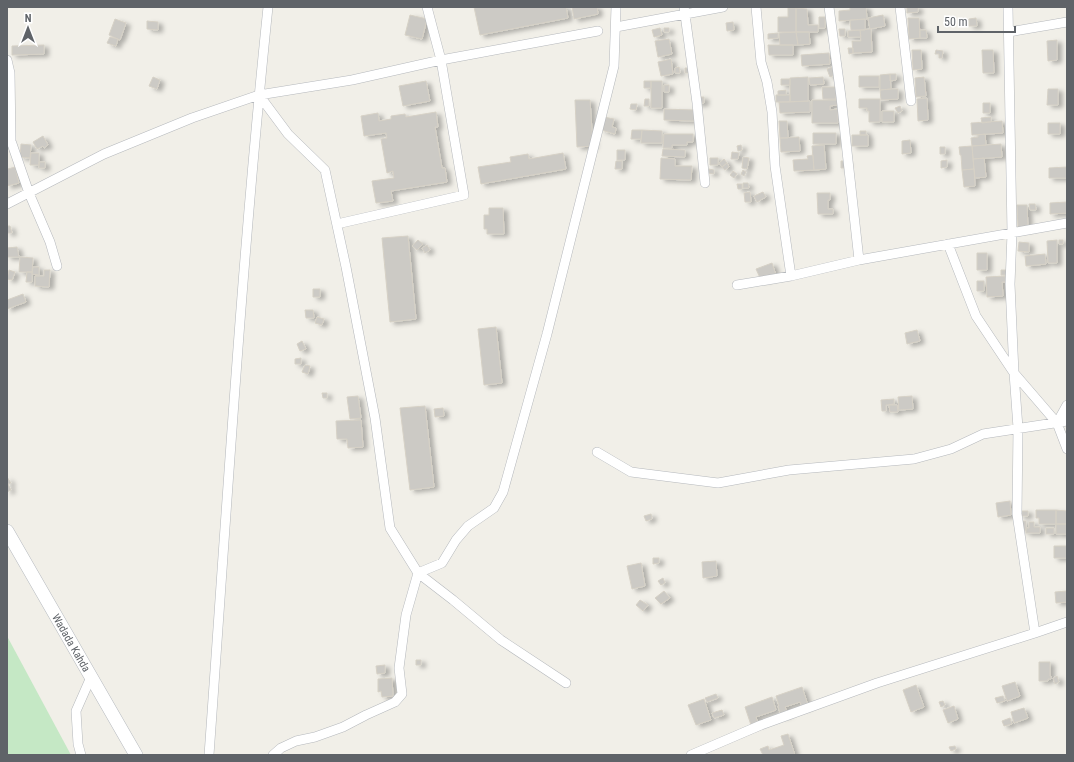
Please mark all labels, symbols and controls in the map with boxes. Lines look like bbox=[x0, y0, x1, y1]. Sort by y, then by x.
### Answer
north arrow bbox=[8, 8, 48, 48]
scale bar bbox=[938, 8, 1015, 34]
text: N bbox=[25, 12, 32, 25]
text: 50 m bbox=[944, 15, 968, 29]
street label: Wadada Kahda bbox=[49, 612, 93, 674]

